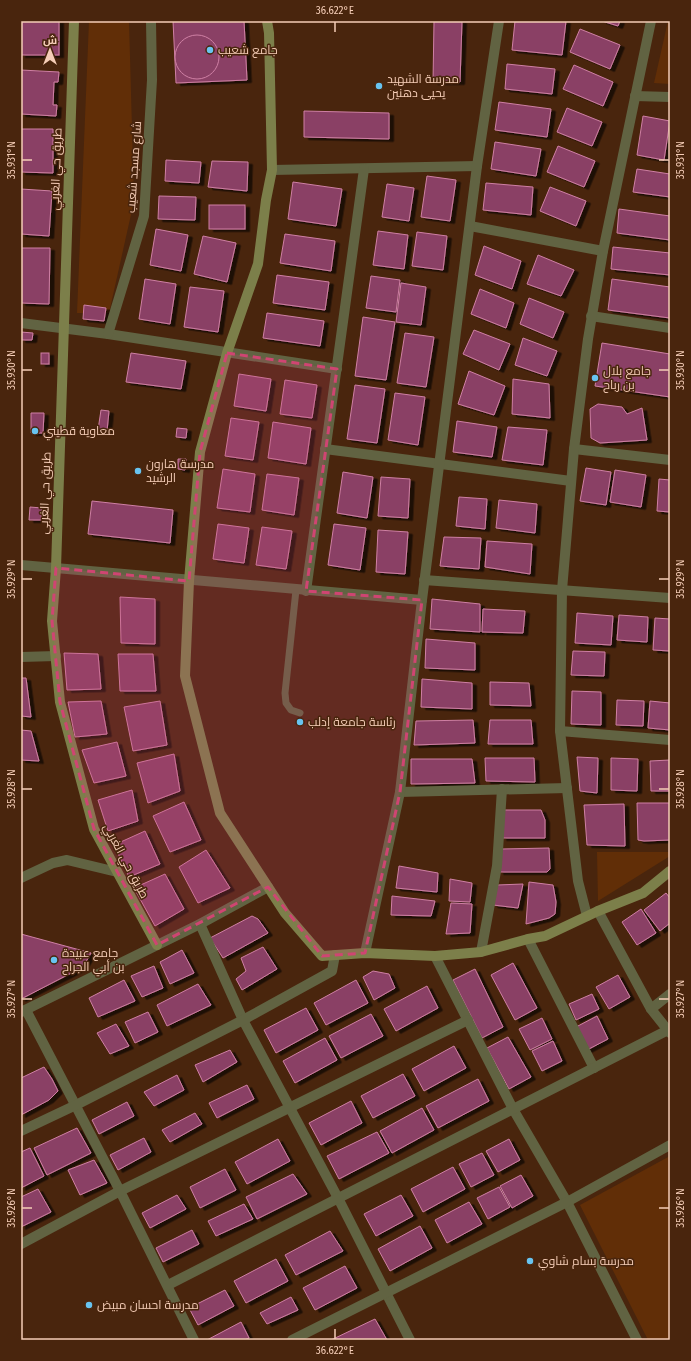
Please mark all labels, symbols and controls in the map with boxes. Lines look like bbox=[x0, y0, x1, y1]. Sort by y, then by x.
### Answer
text: 36.622°E bbox=[316, 5, 354, 17]
north arrow bbox=[30, 30, 70, 70]
text: ش bbox=[43, 34, 57, 47]
place label: جامع شعيب bbox=[218, 43, 278, 58]
marker: جامع شعيب bbox=[205, 45, 215, 55]
place label: مدرسة الشهيد يحيى دهنين bbox=[387, 72, 459, 100]
marker: مدرسة الشهيد يحيى دهنين bbox=[374, 81, 384, 91]
street label: شارع مسجد شعيب bbox=[124, 120, 145, 214]
street label: طريق حي الغربي bbox=[48, 127, 67, 211]
text: 35.931°N bbox=[6, 141, 18, 179]
text: 35.931°N bbox=[675, 141, 687, 179]
text: 35.930°N bbox=[6, 350, 18, 390]
text: 35.930°N bbox=[675, 350, 687, 390]
place label: جامع بلال بن رباح bbox=[603, 364, 651, 393]
marker: جامع بلال بن رباح bbox=[590, 373, 600, 383]
place label: معاوية قطيني bbox=[43, 424, 115, 441]
marker: معاوية قطيني bbox=[30, 426, 40, 436]
street label: طريق حي الغربي bbox=[37, 451, 56, 535]
place label: مدرسة هارون الرشيد bbox=[146, 457, 214, 485]
marker: مدرسة هارون الرشيد bbox=[133, 466, 143, 476]
text: 35.929°N bbox=[6, 559, 18, 599]
text: 35.929°N bbox=[675, 559, 687, 599]
place label: رئاسة جامعة إدلب bbox=[308, 715, 396, 729]
marker: رئاسة جامعة إدلب bbox=[295, 717, 305, 727]
text: 35.928°N bbox=[6, 769, 18, 809]
text: 35.928°N bbox=[675, 769, 687, 809]
street label: طريق حي الغربي bbox=[98, 821, 152, 902]
place label: جامع عبيدة بن أبي الجراح bbox=[62, 946, 125, 977]
marker: جامع عبيدة بن أبي الجراح bbox=[49, 955, 59, 965]
text: 35.927°N bbox=[6, 980, 18, 1018]
text: 35.927°N bbox=[675, 980, 687, 1018]
text: 35.926°N bbox=[6, 1188, 18, 1228]
text: 35.926°N bbox=[675, 1188, 687, 1228]
place label: مدرسة بسام شاوي bbox=[538, 1254, 634, 1271]
marker: مدرسة بسام شاوي bbox=[525, 1256, 535, 1266]
place label: مدرسة احسان مبيض bbox=[97, 1298, 199, 1312]
marker: مدرسة احسان مبيض bbox=[84, 1300, 94, 1310]
text: 36.622°E bbox=[316, 1345, 354, 1357]

